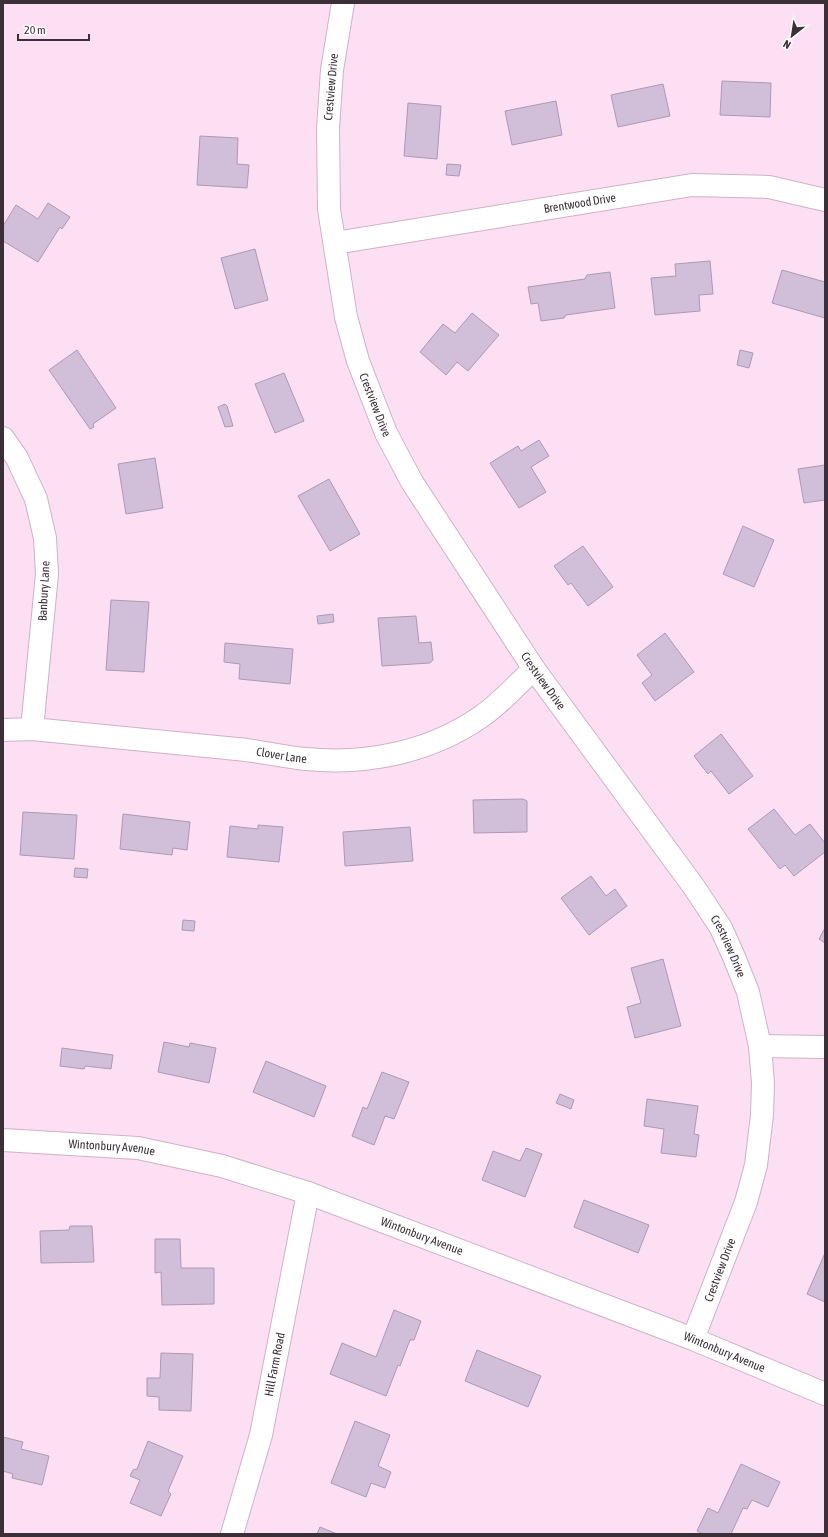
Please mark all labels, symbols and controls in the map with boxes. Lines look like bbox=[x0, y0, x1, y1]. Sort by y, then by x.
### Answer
scale bar bbox=[18, 16, 89, 42]
north arrow bbox=[772, 16, 812, 56]
text: 20 m bbox=[24, 23, 46, 37]
text: N bbox=[781, 38, 793, 51]
street label: Crestview Drive bbox=[321, 53, 341, 121]
street label: Brentwood Drive bbox=[543, 190, 617, 216]
street label: Crestview Drive bbox=[356, 371, 394, 439]
street label: Banbury Lane bbox=[35, 561, 53, 621]
street label: Crestview Drive bbox=[518, 650, 568, 712]
street label: Clover Lane bbox=[255, 745, 307, 766]
street label: Crestview Drive bbox=[707, 912, 748, 979]
street label: Wintonbury Avenue bbox=[68, 1137, 156, 1158]
street label: Wintonbury Avenue bbox=[379, 1214, 465, 1258]
street label: Crestview Drive bbox=[701, 1236, 739, 1304]
street label: Wintonbury Avenue bbox=[682, 1329, 767, 1375]
street label: Hill Farm Road bbox=[262, 1331, 288, 1398]

